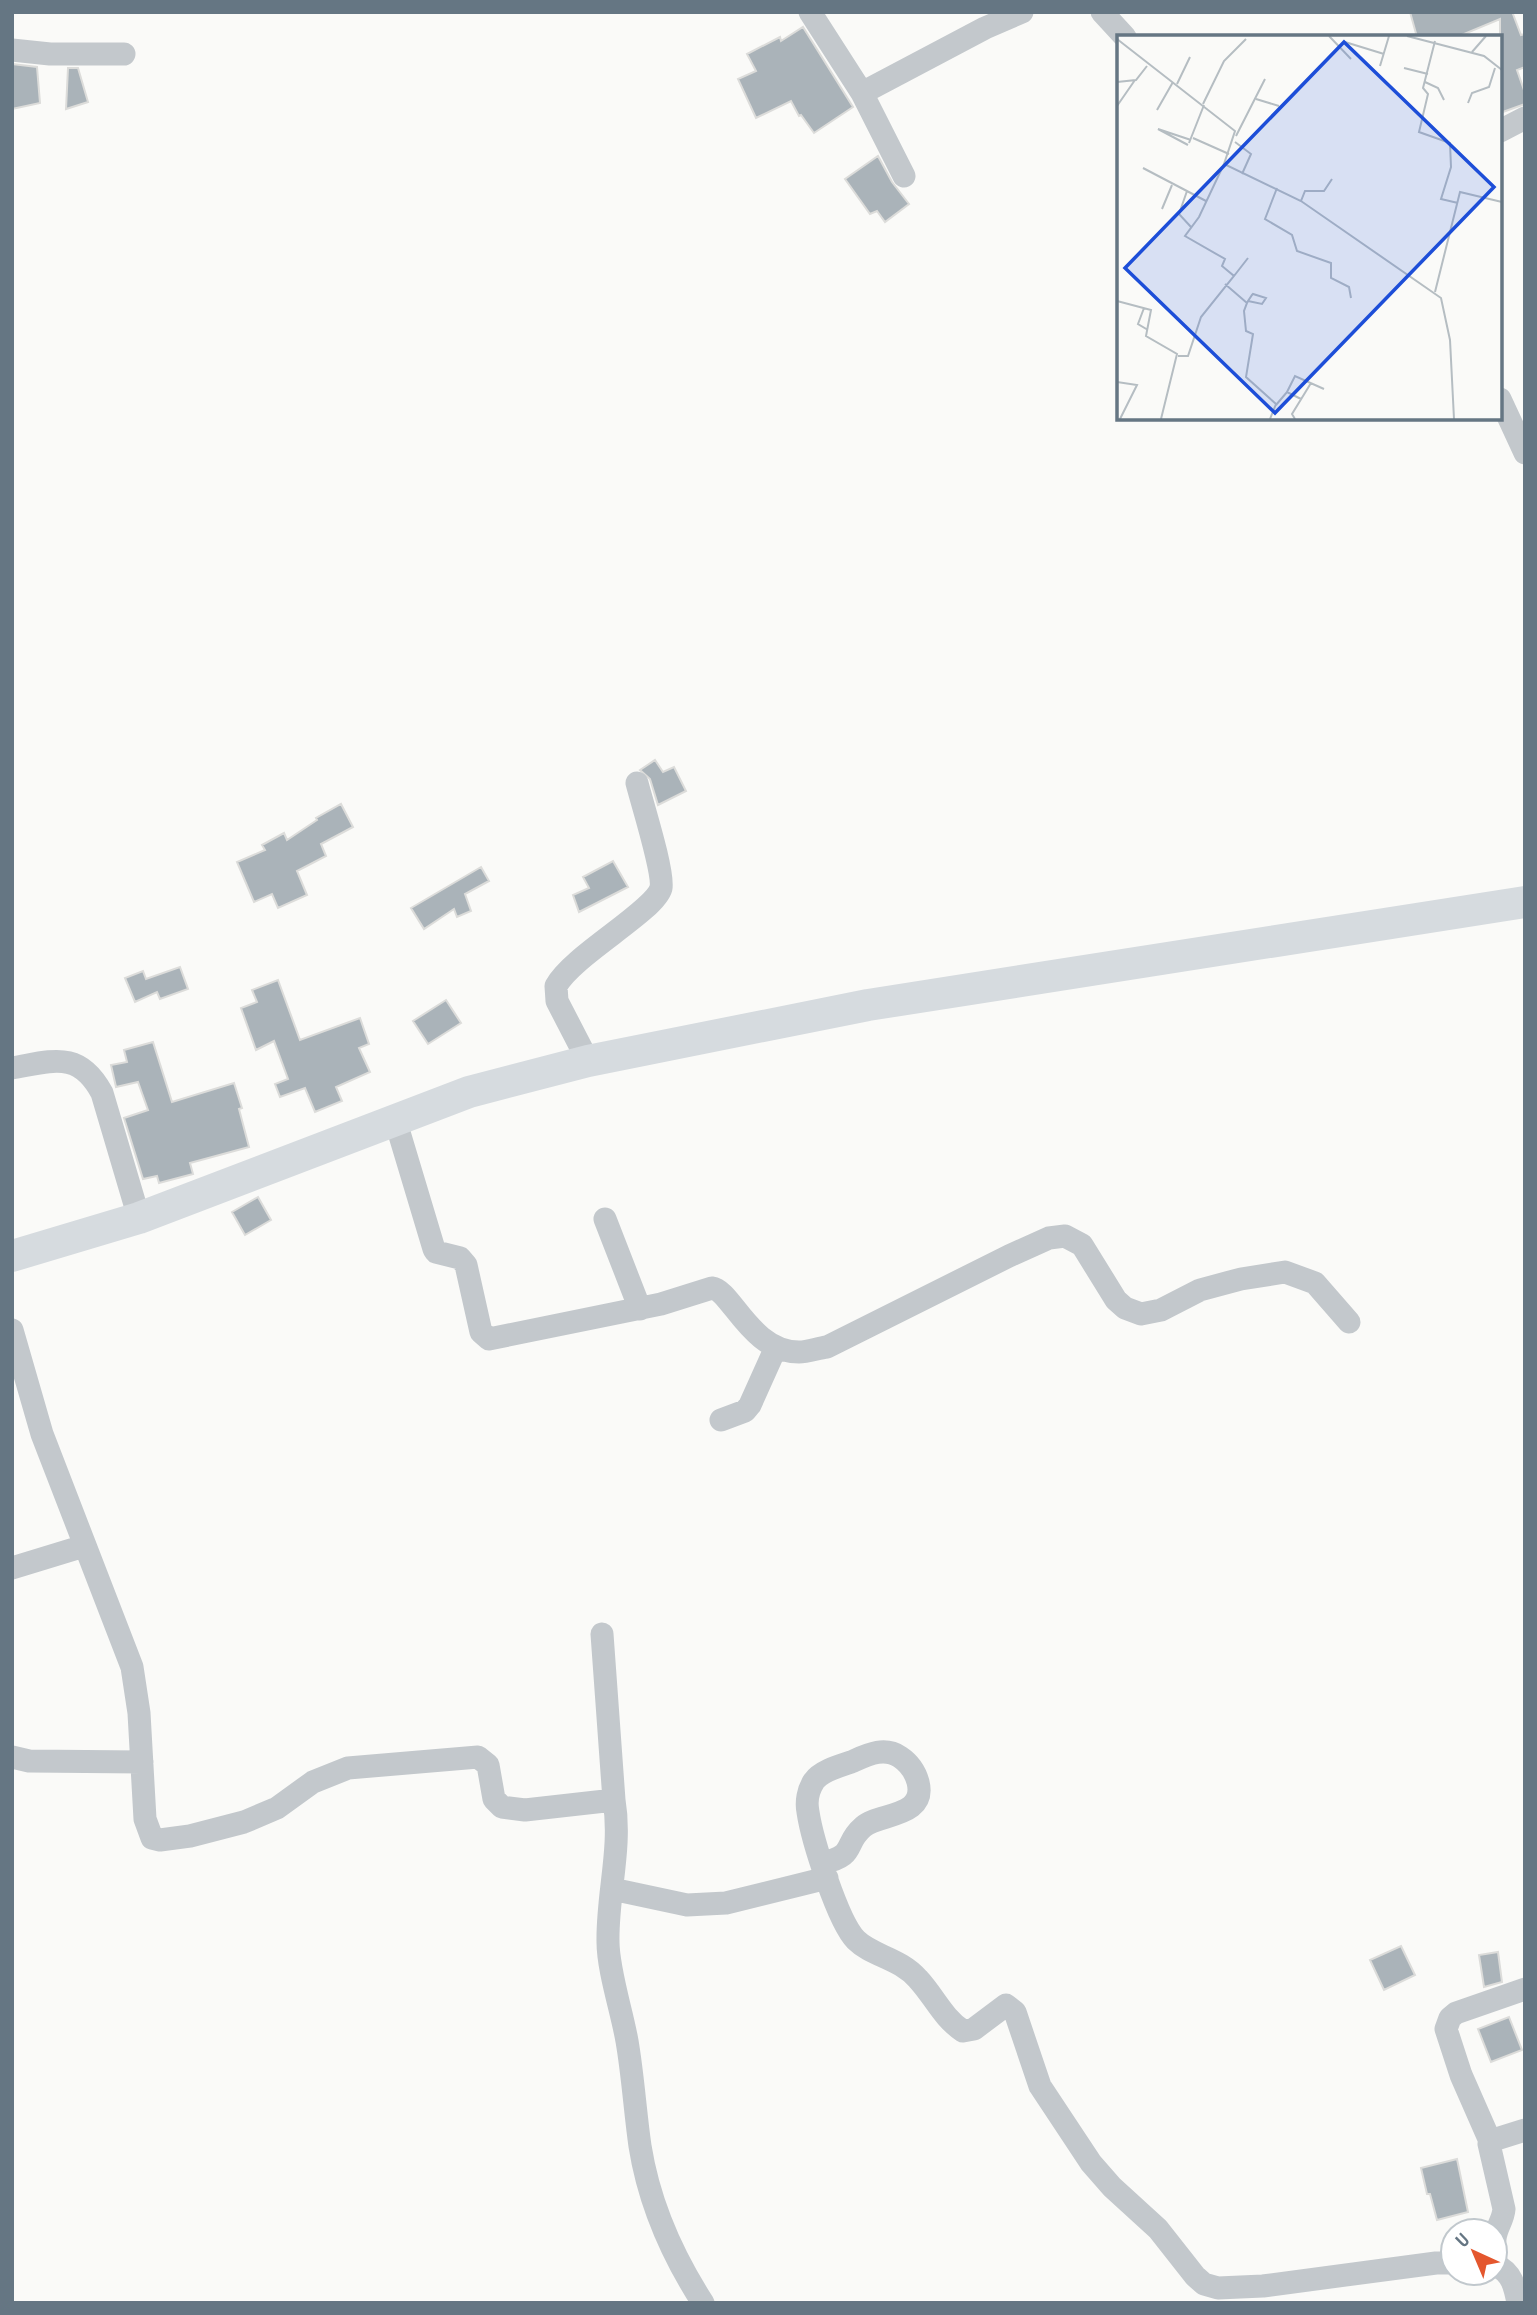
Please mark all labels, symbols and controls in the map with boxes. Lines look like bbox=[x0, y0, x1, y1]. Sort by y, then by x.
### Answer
inset map bbox=[1117, 35, 1502, 420]
north arrow bbox=[1439, 2217, 1509, 2287]
text: U bbox=[1450, 2228, 1474, 2252]

